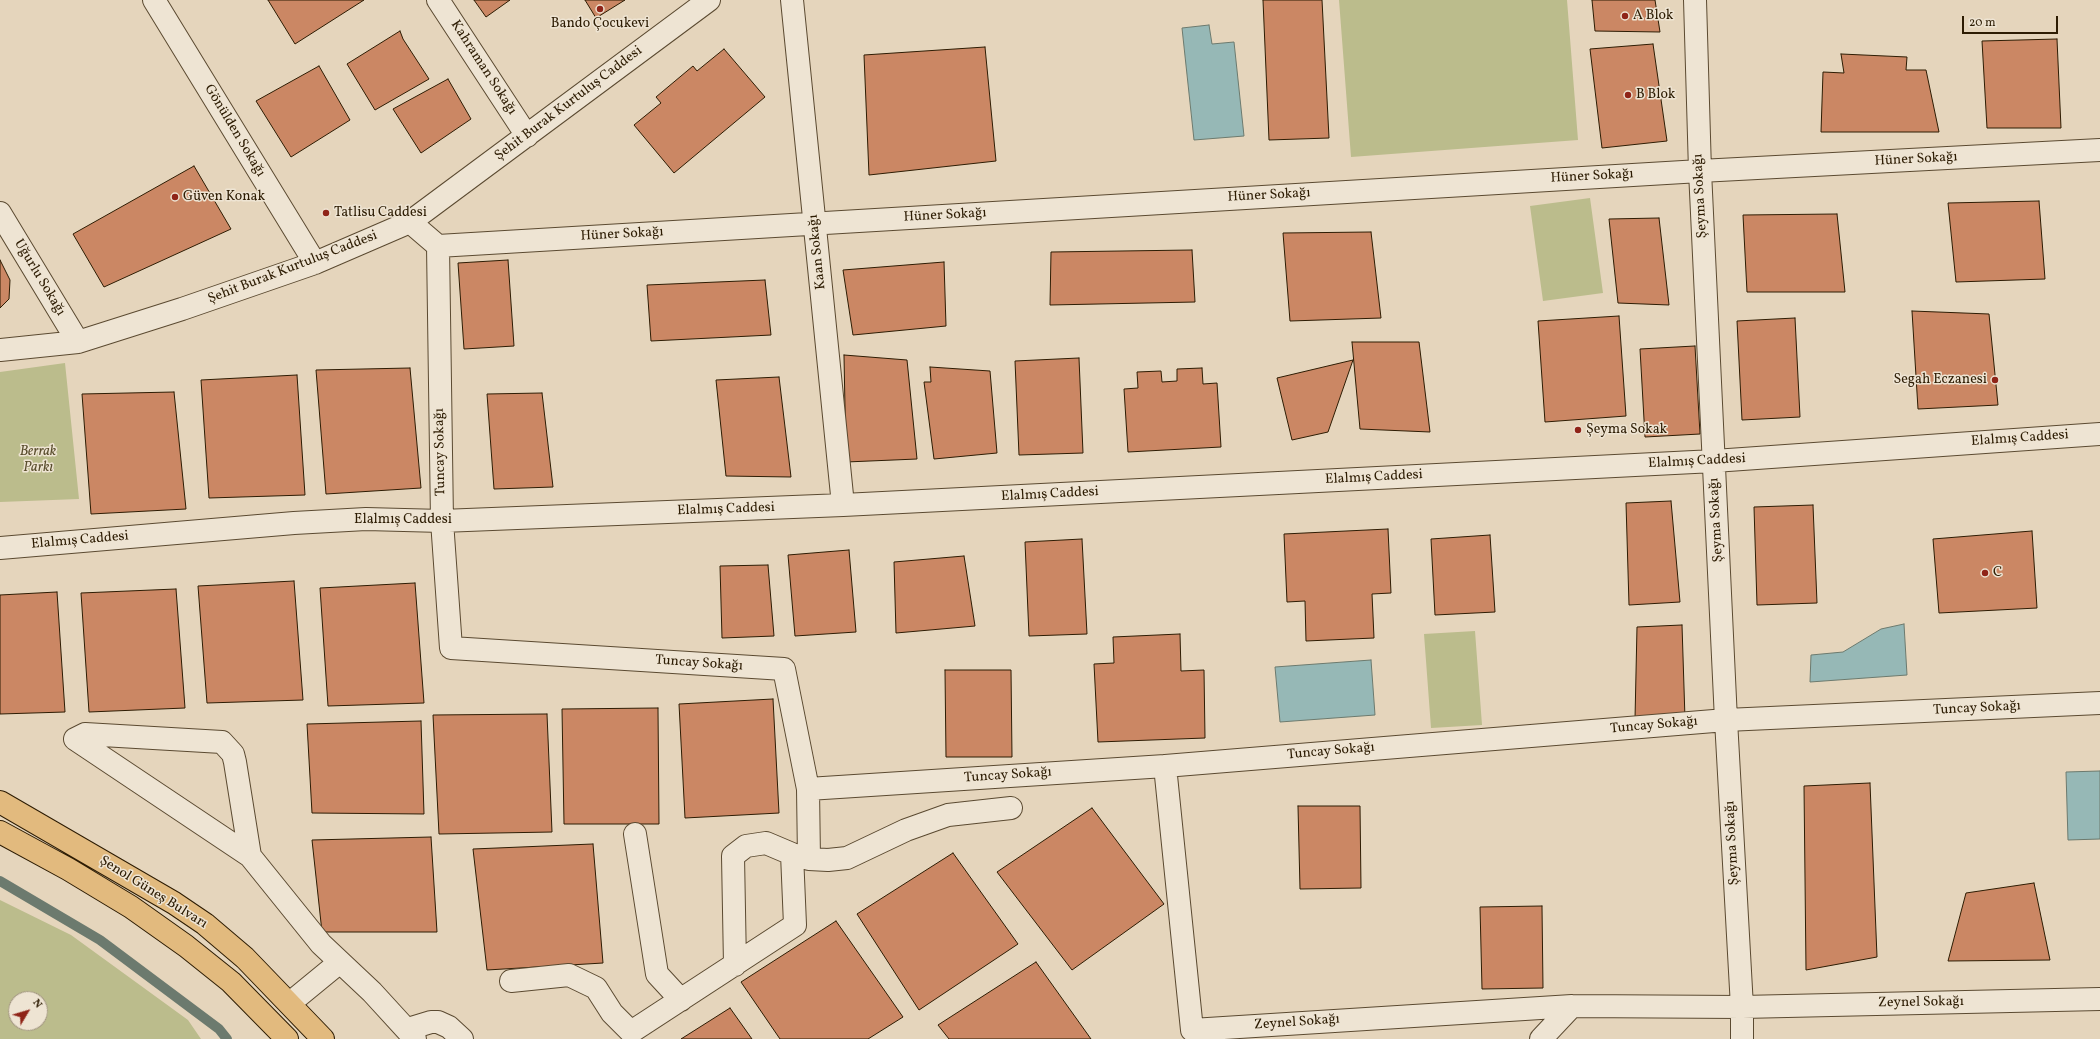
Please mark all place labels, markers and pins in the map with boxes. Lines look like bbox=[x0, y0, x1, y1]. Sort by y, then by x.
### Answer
marker: Bando Çocukevi bbox=[595, 4, 605, 14]
place label: A Blok bbox=[1633, 8, 1674, 24]
marker: A Blok bbox=[1620, 11, 1630, 21]
place label: Bando Çocukevi bbox=[551, 16, 649, 32]
place label: B Blok bbox=[1636, 87, 1675, 103]
marker: B Blok bbox=[1623, 90, 1633, 100]
place label: Güven Konak bbox=[183, 189, 265, 205]
marker: Güven Konak bbox=[170, 192, 180, 202]
place label: Tatlisu Caddesi bbox=[334, 205, 427, 221]
marker: Tatlisu Caddesi bbox=[321, 208, 331, 218]
place label: Segah Eczanesi bbox=[1894, 372, 1987, 388]
marker: Segah Eczanesi bbox=[1990, 375, 2000, 385]
place label: Şeyma Sokak bbox=[1586, 422, 1667, 438]
marker: Şeyma Sokak bbox=[1573, 425, 1583, 435]
place label: C bbox=[1993, 565, 2002, 581]
marker: C bbox=[1980, 568, 1990, 578]

